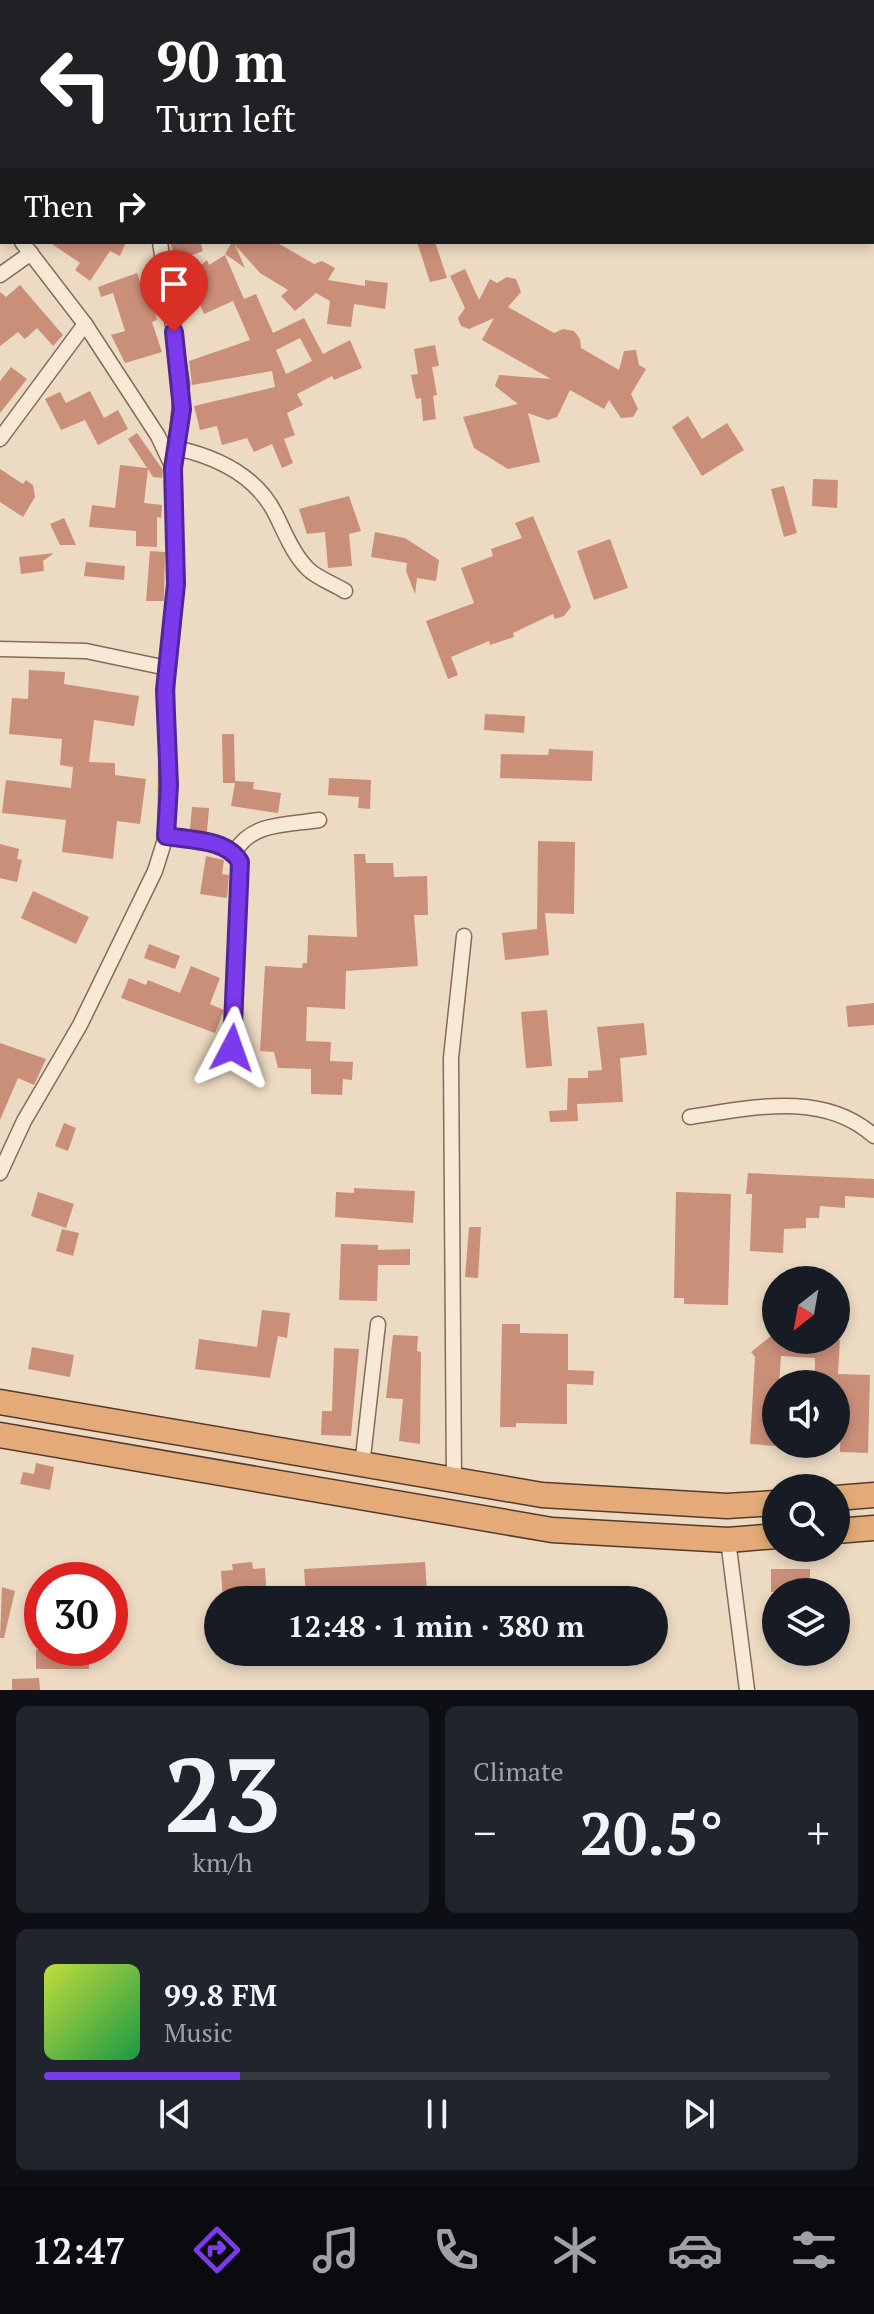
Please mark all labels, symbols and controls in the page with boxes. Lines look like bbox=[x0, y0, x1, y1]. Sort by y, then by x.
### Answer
text: 90 m bbox=[156, 24, 286, 98]
icon: left bbox=[24, 32, 128, 136]
text: Turn left bbox=[156, 95, 296, 142]
icon: right bbox=[109, 184, 153, 228]
text: Then bbox=[24, 186, 93, 226]
pin bbox=[140, 250, 208, 332]
icon: arrive bbox=[152, 262, 196, 306]
position arrow bbox=[190, 1006, 274, 1090]
north arrow bbox=[762, 1266, 850, 1354]
map controls bbox=[762, 1266, 850, 1666]
button: sound bbox=[762, 1370, 850, 1458]
button: search bbox=[762, 1474, 850, 1562]
speed limit sign: 30 bbox=[24, 1562, 128, 1666]
button: layers bbox=[762, 1578, 850, 1666]
text: 12:48 · 1 min · 380 m bbox=[288, 1606, 584, 1646]
text: 23 bbox=[164, 1724, 281, 1862]
text: Climate bbox=[473, 1754, 564, 1788]
text: 20.5° bbox=[579, 1793, 724, 1872]
text: − bbox=[473, 1803, 496, 1862]
text: + bbox=[807, 1803, 830, 1862]
text: km/h bbox=[192, 1845, 253, 1879]
text: 99.8 FM bbox=[164, 1975, 277, 2015]
text: Music bbox=[164, 2015, 233, 2049]
icon: previous bbox=[153, 2092, 197, 2136]
icon: pause bbox=[415, 2092, 459, 2136]
icon: next bbox=[677, 2092, 721, 2136]
icon: directions bbox=[189, 2222, 245, 2278]
icon: music bbox=[308, 2222, 364, 2278]
icon: phone bbox=[428, 2222, 484, 2278]
icon: climate bbox=[547, 2222, 603, 2278]
icon: car bbox=[667, 2222, 723, 2278]
icon: filters bbox=[786, 2222, 842, 2278]
text: 12:47 bbox=[32, 2227, 125, 2274]

